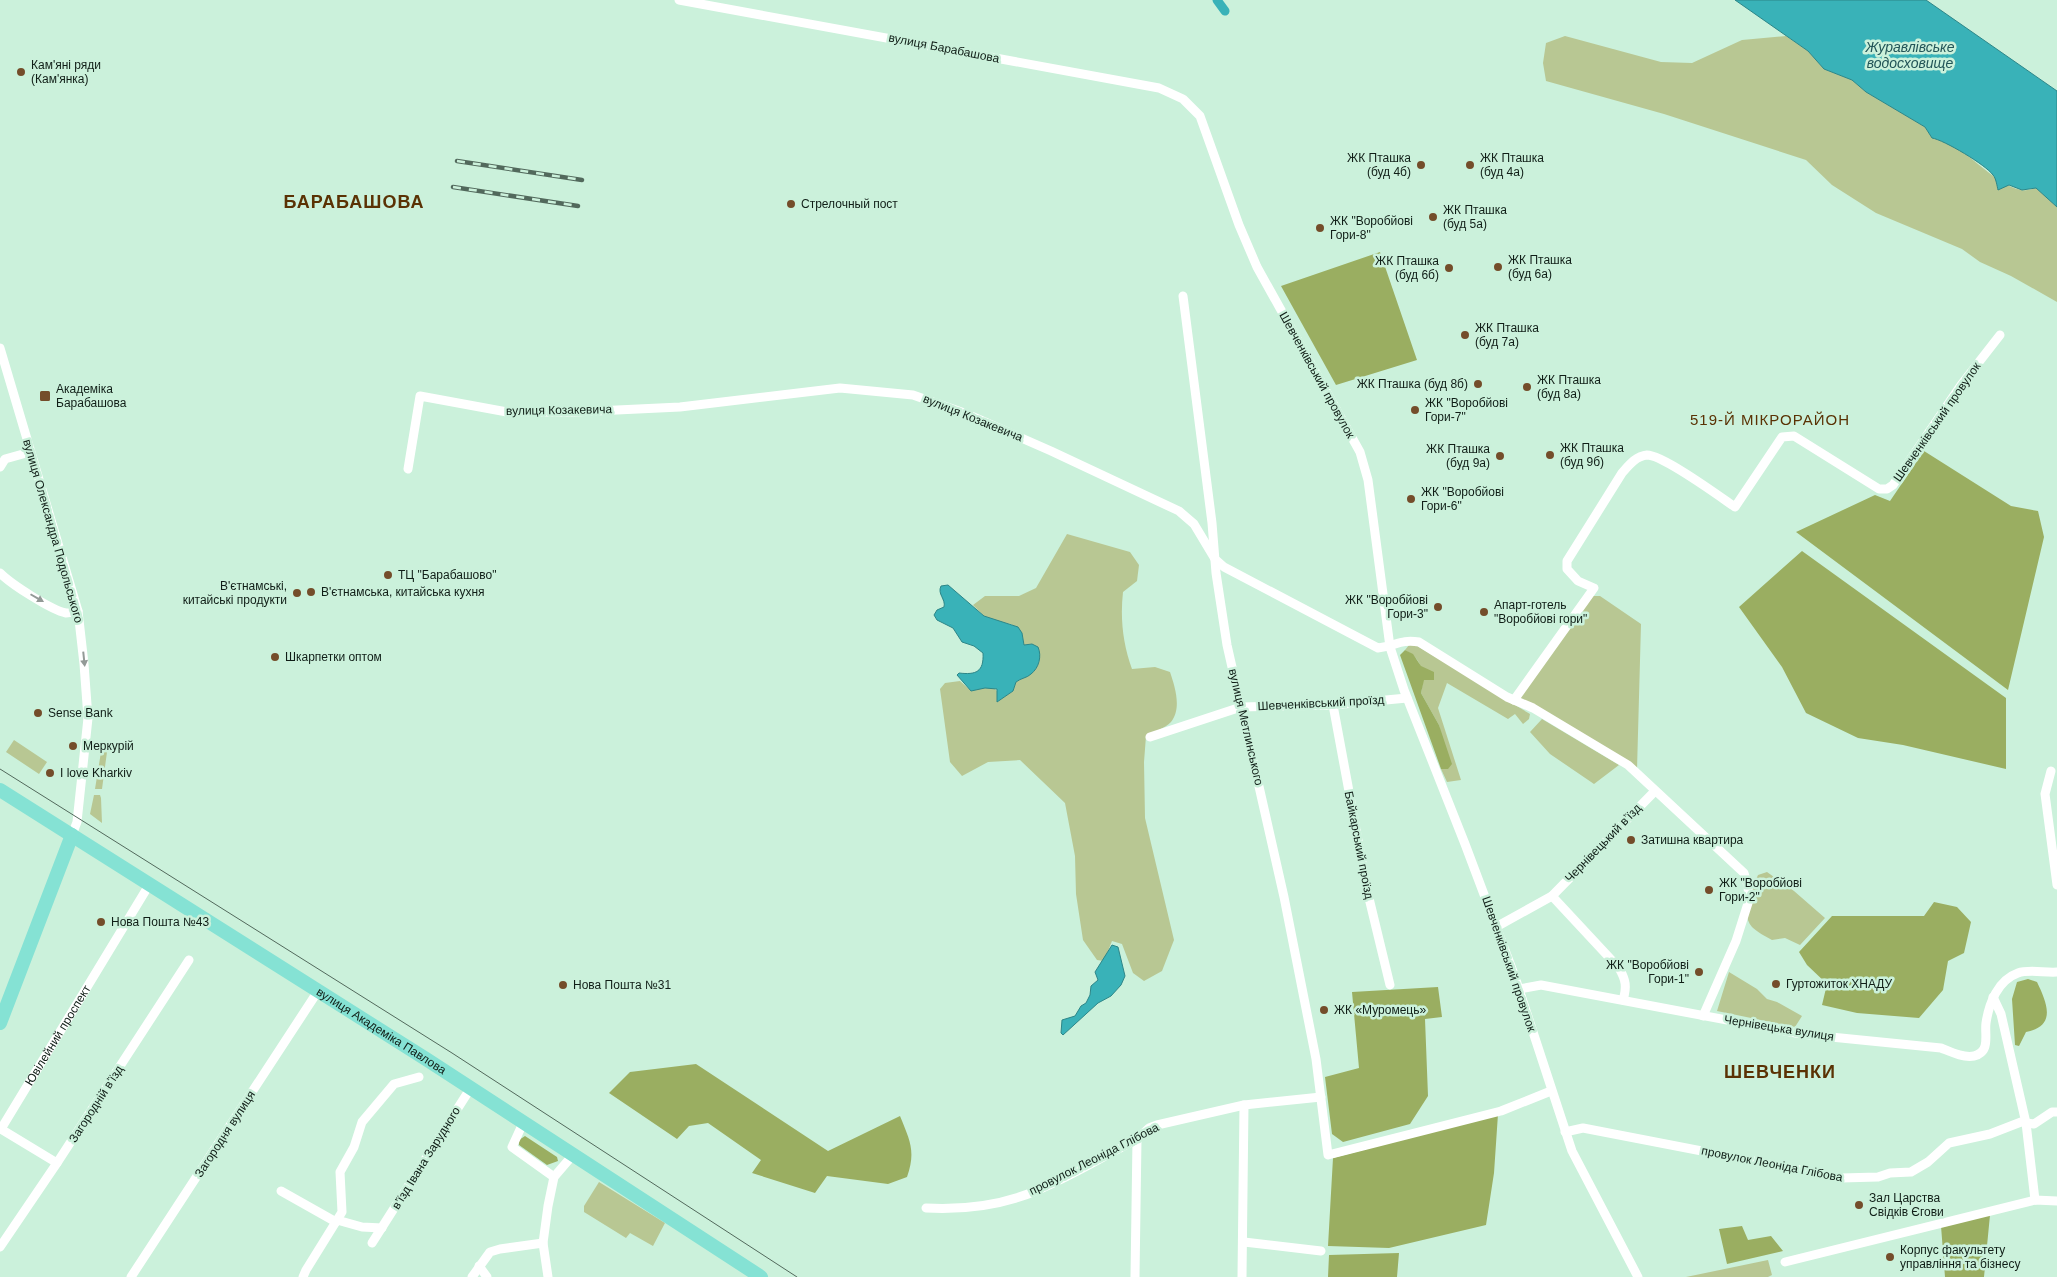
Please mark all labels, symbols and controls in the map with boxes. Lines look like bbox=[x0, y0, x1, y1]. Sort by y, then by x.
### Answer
street label: вулиця Барабашова bbox=[887, 30, 1001, 66]
water label: Журавлівське водосховище bbox=[1865, 39, 1955, 71]
place label: Кам'яні ряди (Кам'янка) bbox=[31, 58, 101, 86]
marker: Кам'яні ряди (Кам'янка) bbox=[15, 66, 27, 78]
place label: ЖК Пташка (буд 4б) bbox=[1347, 151, 1411, 179]
place label: ЖК Пташка (буд 4а) bbox=[1480, 151, 1544, 179]
marker: ЖК Пташка (буд 4б) bbox=[1415, 159, 1427, 171]
marker: ЖК Пташка (буд 4а) bbox=[1464, 159, 1476, 171]
district label: БАРАБАШОВА bbox=[283, 192, 425, 212]
place label: Стрелочный пост bbox=[801, 197, 898, 211]
marker: Стрелочный пост bbox=[785, 198, 797, 210]
place label: ЖК Пташка (буд 5а) bbox=[1443, 203, 1507, 231]
marker: ЖК Пташка (буд 5а) bbox=[1427, 211, 1439, 223]
place label: ЖК "Воробйові Гори-8" bbox=[1330, 214, 1413, 242]
marker: ЖК "Воробйові Гори-8" bbox=[1314, 222, 1326, 234]
place label: ЖК Пташка (буд 6а) bbox=[1508, 253, 1572, 281]
place label: ЖК Пташка (буд 6б) bbox=[1375, 254, 1439, 282]
marker: ЖК Пташка (буд 6а) bbox=[1492, 261, 1504, 273]
marker: ЖК Пташка (буд 6б) bbox=[1443, 262, 1455, 274]
street label: Шевченківський провулок bbox=[1276, 309, 1358, 441]
place label: ЖК Пташка (буд 7а) bbox=[1475, 321, 1539, 349]
marker: ЖК Пташка (буд 7а) bbox=[1459, 329, 1471, 341]
street label: Шевченківський провулок bbox=[1890, 359, 1984, 484]
place label: ЖК Пташка (буд 8а) bbox=[1537, 373, 1601, 401]
place label: ЖК Пташка (буд 8б) bbox=[1357, 377, 1468, 391]
marker: ЖК Пташка (буд 8б) bbox=[1472, 378, 1484, 390]
marker: ЖК Пташка (буд 8а) bbox=[1521, 381, 1533, 393]
place label: Академіка Барабашова bbox=[56, 382, 127, 410]
marker: Академіка Барабашова bbox=[38, 389, 52, 403]
street label: вулиця Козакевича bbox=[921, 392, 1025, 444]
place label: ЖК "Воробйові Гори-7" bbox=[1425, 396, 1508, 424]
street label: вулиця Козакевича bbox=[506, 402, 612, 418]
marker: ЖК "Воробйові Гори-7" bbox=[1409, 404, 1421, 416]
district label: 519-Й МІКРОРАЙОН bbox=[1690, 411, 1850, 428]
street label: вулиця Олександра Подольського bbox=[20, 438, 86, 625]
place label: ЖК Пташка (буд 9б) bbox=[1560, 441, 1624, 469]
place label: ЖК Пташка (буд 9а) bbox=[1426, 442, 1490, 470]
marker: ЖК Пташка (буд 9б) bbox=[1544, 449, 1556, 461]
marker: ЖК Пташка (буд 9а) bbox=[1494, 450, 1506, 462]
place label: ЖК "Воробйові Гори-6" bbox=[1421, 485, 1504, 513]
marker: ЖК "Воробйові Гори-6" bbox=[1405, 493, 1417, 505]
place label: ТЦ "Барабашово" bbox=[398, 568, 496, 582]
marker: ТЦ "Барабашово" bbox=[382, 569, 394, 581]
place label: В'єтнамські, китайські продукти bbox=[183, 579, 287, 607]
place label: В'єтнамська, китайська кухня bbox=[321, 585, 485, 599]
marker: В'єтнамська, китайська кухня bbox=[305, 586, 317, 598]
marker: В'єтнамські, китайські продукти bbox=[291, 587, 303, 599]
place label: ЖК "Воробйові Гори-3" bbox=[1345, 593, 1428, 621]
one-way arrow bbox=[30, 594, 45, 602]
place label: Апарт-готель "Воробйові гори" bbox=[1494, 598, 1587, 626]
marker: ЖК "Воробйові Гори-3" bbox=[1432, 601, 1444, 613]
marker: Апарт-готель "Воробйові гори" bbox=[1478, 606, 1490, 618]
place label: Шкарпетки оптом bbox=[285, 650, 382, 664]
one-way arrow bbox=[80, 651, 88, 667]
marker: Шкарпетки оптом bbox=[269, 651, 281, 663]
street label: вулиця Метлинського bbox=[1226, 667, 1266, 787]
street label: Шевченківський проїзд bbox=[1257, 693, 1385, 713]
place label: Sense Bank bbox=[48, 706, 114, 720]
marker: Sense Bank bbox=[32, 707, 44, 719]
place label: Меркурій bbox=[83, 739, 134, 753]
marker: Меркурій bbox=[67, 740, 79, 752]
place label: I love Kharkiv bbox=[60, 766, 132, 780]
marker: I love Kharkiv bbox=[44, 767, 56, 779]
street label: Байкарський проїзд bbox=[1342, 790, 1376, 900]
street label: Чернівецький вʼїзд bbox=[1562, 801, 1644, 885]
place label: Затишна квартира bbox=[1641, 833, 1744, 847]
marker: Затишна квартира bbox=[1625, 834, 1637, 846]
place label: ЖК "Воробйові Гори-2" bbox=[1719, 876, 1802, 904]
marker: ЖК "Воробйові Гори-2" bbox=[1703, 884, 1715, 896]
street label: Шевченківський провулок bbox=[1479, 894, 1539, 1034]
place label: Нова Пошта №43 bbox=[111, 915, 209, 929]
marker: Нова Пошта №43 bbox=[95, 916, 107, 928]
place label: ЖК "Воробйові Гори-1" bbox=[1606, 958, 1689, 986]
marker: ЖК "Воробйові Гори-1" bbox=[1693, 966, 1705, 978]
place label: Гуртожиток ХНАДУ bbox=[1786, 977, 1893, 991]
place label: Нова Пошта №31 bbox=[573, 978, 671, 992]
marker: Гуртожиток ХНАДУ bbox=[1770, 978, 1782, 990]
marker: Нова Пошта №31 bbox=[557, 979, 569, 991]
street label: Ювілейний проспект bbox=[22, 982, 94, 1088]
street label: вулиця Академіка Павлова bbox=[314, 985, 449, 1077]
place label: ЖК «Муромець» bbox=[1334, 1003, 1426, 1017]
marker: ЖК «Муромець» bbox=[1318, 1004, 1330, 1016]
street label: Чернівецька вулиця bbox=[1723, 1012, 1835, 1044]
district label: ШЕВЧЕНКИ bbox=[1724, 1062, 1836, 1082]
street label: Загородній вʼїзд bbox=[66, 1063, 126, 1145]
street label: Загородня вулиця bbox=[192, 1088, 258, 1180]
street label: в’їзд Івана Зарудного bbox=[389, 1104, 463, 1212]
street label: провулок Леоніда Глібова bbox=[1027, 1120, 1161, 1198]
street label: провулок Леоніда Глібова bbox=[1700, 1143, 1844, 1185]
place label: Зал Царства Свідків Єгови bbox=[1869, 1191, 1944, 1219]
marker: Зал Царства Свідків Єгови bbox=[1853, 1199, 1865, 1211]
place label: Корпус факультету управління та бізнесу bbox=[1900, 1243, 2020, 1271]
marker: Корпус факультету управління та бізнесу bbox=[1884, 1251, 1896, 1263]

